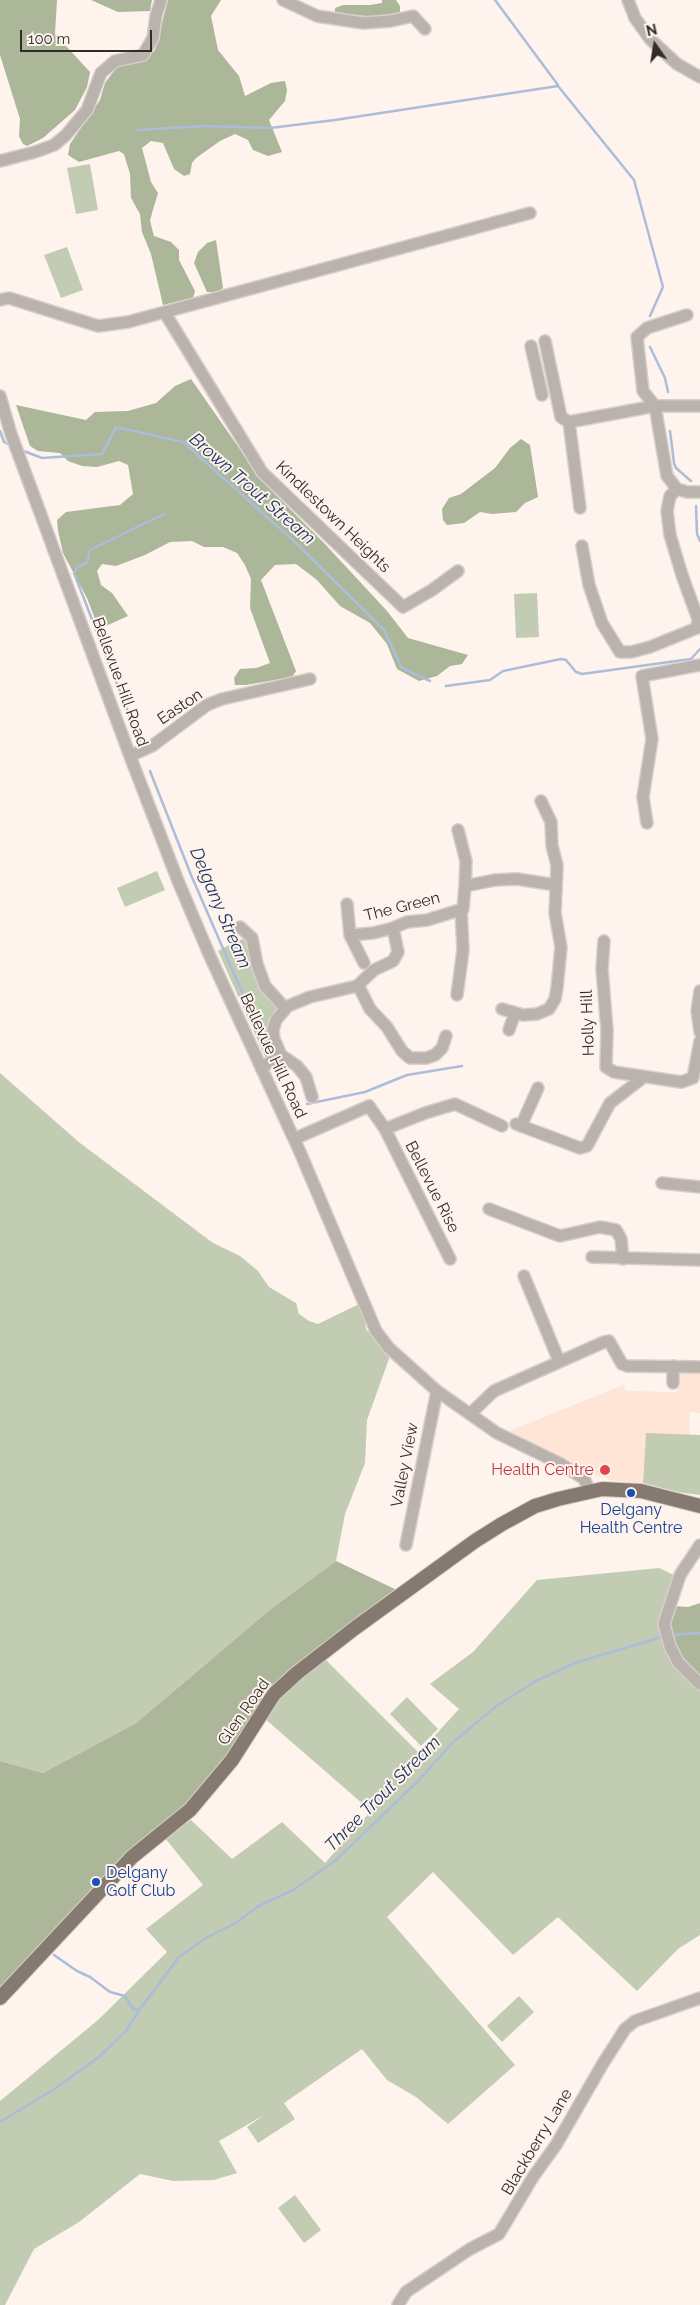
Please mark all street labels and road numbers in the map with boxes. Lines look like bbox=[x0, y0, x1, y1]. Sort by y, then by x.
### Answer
street label: Kindlestown Heights bbox=[272, 457, 394, 577]
street label: Bellevue Hill Road bbox=[88, 615, 152, 749]
street label: Easton bbox=[154, 685, 206, 729]
street label: The Green bbox=[362, 888, 442, 926]
street label: Holly Hill bbox=[577, 989, 599, 1057]
street label: Bellevue Hill Road bbox=[236, 990, 310, 1122]
street label: Bellevue Rise bbox=[401, 1138, 463, 1236]
street label: Valley View bbox=[387, 1421, 423, 1509]
street label: Glen Road bbox=[214, 1675, 274, 1749]
street label: Blackberry Lane bbox=[498, 2085, 576, 2199]

